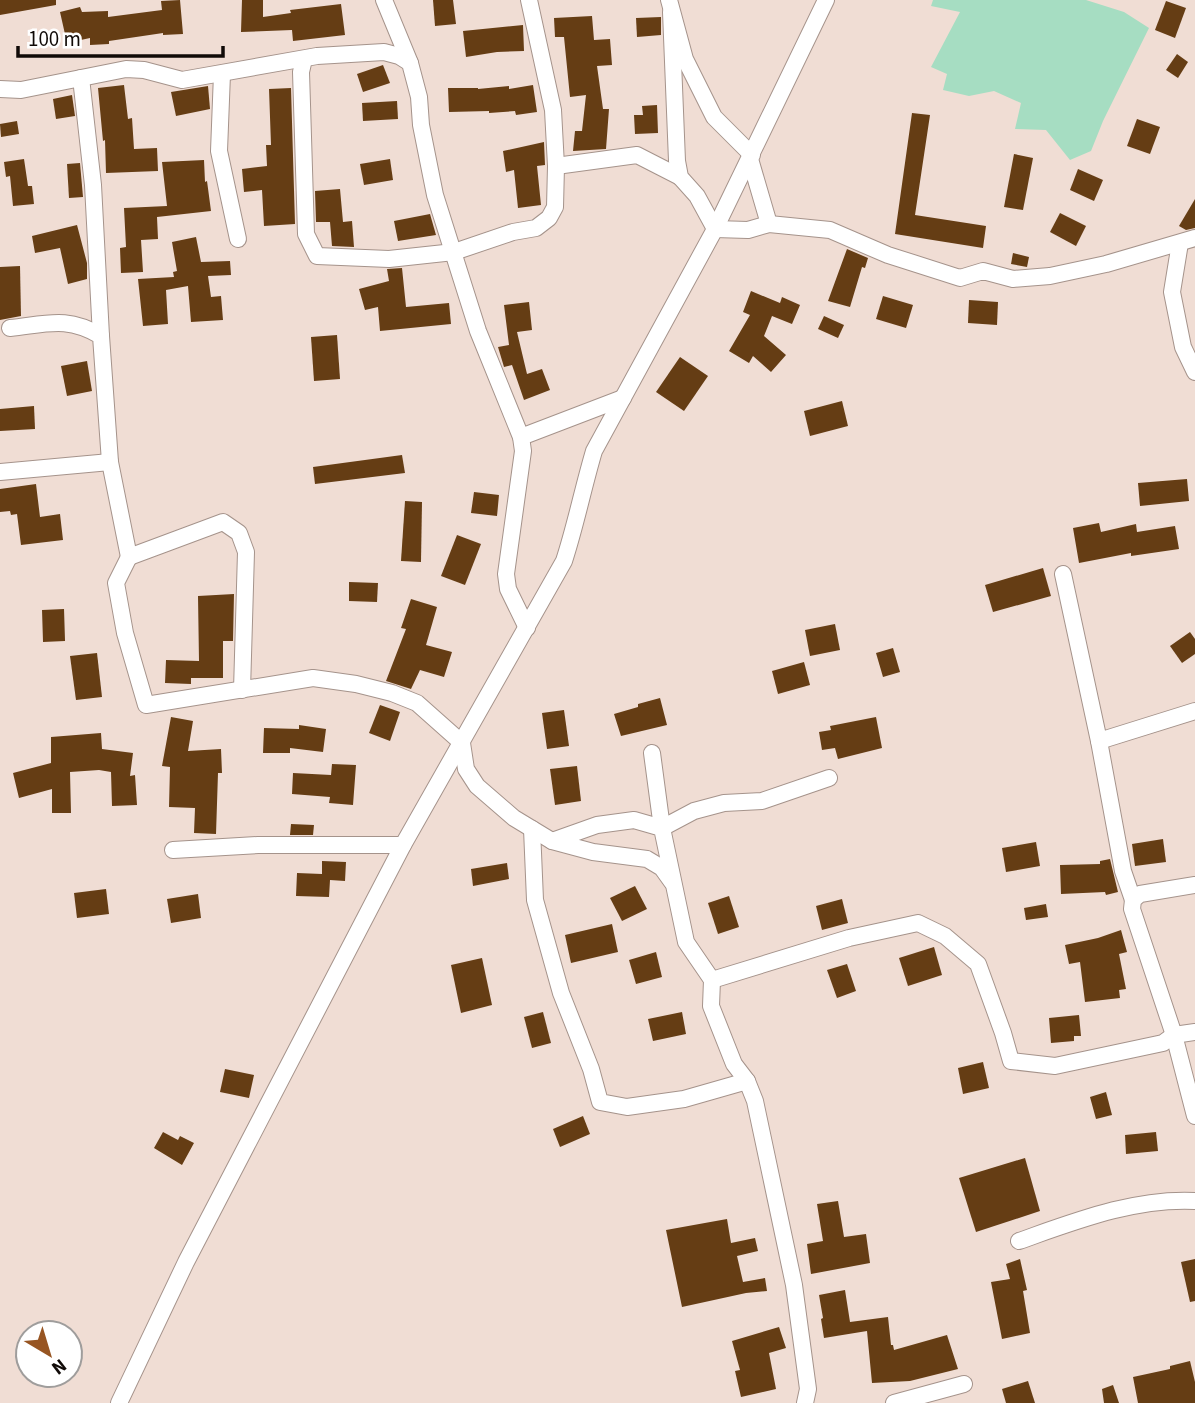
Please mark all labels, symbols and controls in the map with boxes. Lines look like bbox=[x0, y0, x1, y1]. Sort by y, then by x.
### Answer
scale bar bbox=[18, 14, 222, 58]
text: 100 m bbox=[28, 24, 81, 54]
north arrow bbox=[14, 1319, 84, 1389]
text: N bbox=[45, 1352, 72, 1381]

